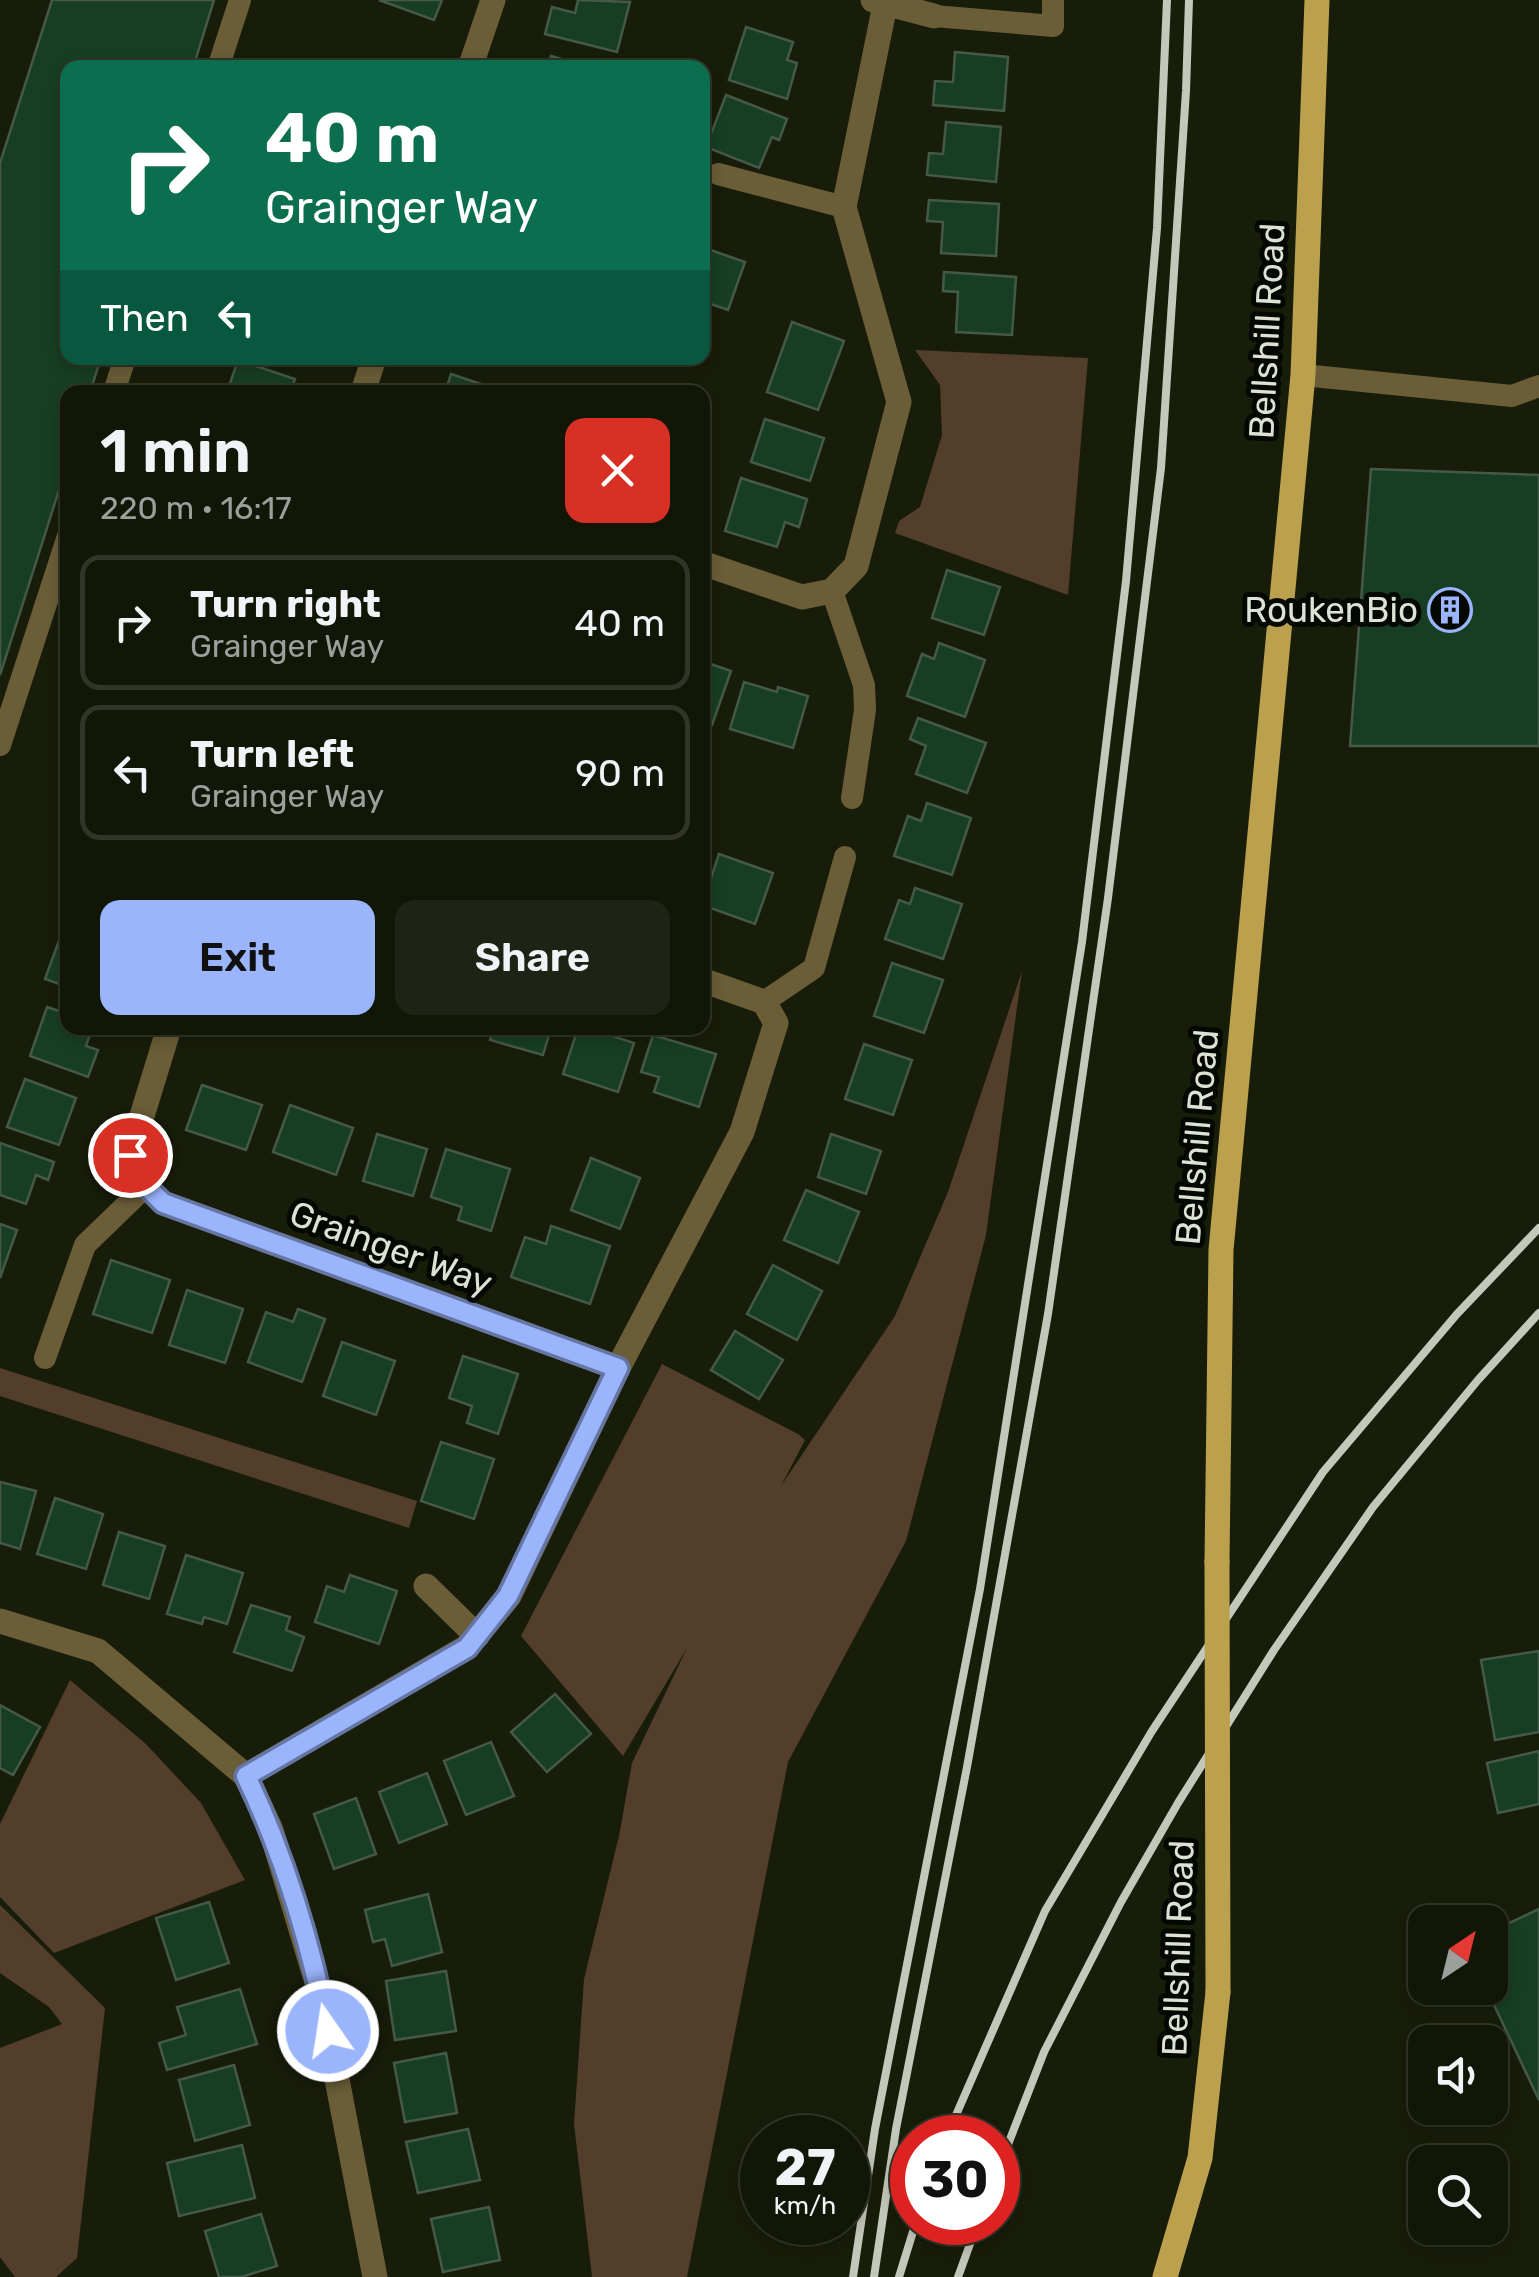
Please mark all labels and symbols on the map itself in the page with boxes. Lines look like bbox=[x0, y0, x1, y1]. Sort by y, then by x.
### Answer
street label: Bellshill Road bbox=[1240, 222, 1294, 440]
building icon: RoukenBio bbox=[1427, 587, 1473, 633]
place label: RoukenBio bbox=[1244, 589, 1418, 631]
street label: Bellshill Road bbox=[1167, 1028, 1227, 1246]
pin bbox=[88, 1113, 173, 1198]
street label: Grainger Way bbox=[284, 1192, 498, 1304]
street label: Bellshill Road bbox=[1153, 1839, 1203, 2057]
north arrow bbox=[1408, 1905, 1508, 2005]
position arrow bbox=[276, 1979, 380, 2083]
speed limit sign: 30 bbox=[890, 2115, 1020, 2245]

